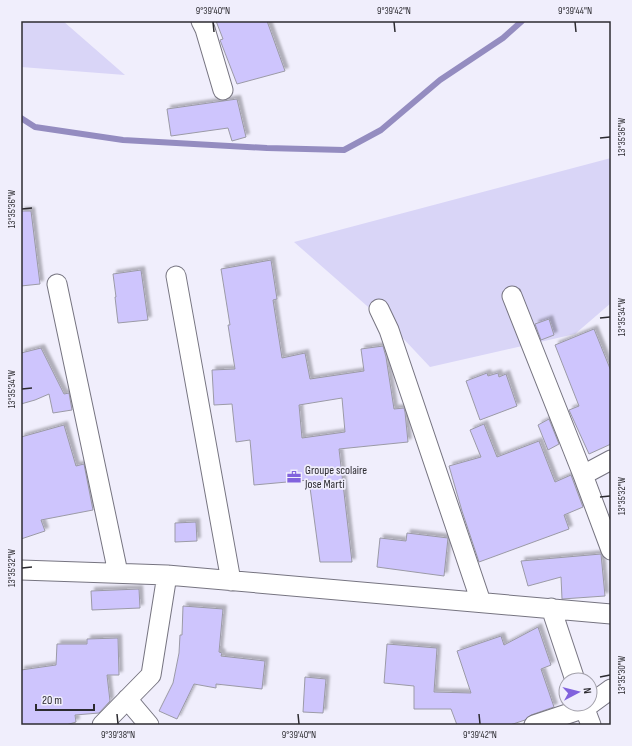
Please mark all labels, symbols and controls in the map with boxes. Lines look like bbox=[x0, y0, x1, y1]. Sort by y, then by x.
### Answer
text: 9°39'40"N bbox=[196, 5, 230, 17]
text: 9°39'42"N bbox=[377, 5, 411, 17]
text: 9°39'44"N bbox=[558, 5, 592, 17]
text: 13°35'36"W bbox=[616, 117, 628, 156]
text: 13°35'36"W bbox=[6, 189, 18, 228]
text: 13°35'34"W bbox=[616, 297, 628, 336]
text: 13°35'34"W bbox=[6, 369, 18, 408]
place label: Groupe scolaire Jose Marti bbox=[304, 463, 367, 492]
office icon: Groupe scolaire Jose Marti bbox=[286, 469, 302, 485]
text: 13°35'32"W bbox=[616, 476, 628, 515]
text: 13°35'32"W bbox=[6, 548, 18, 587]
text: 13°35'30"W bbox=[616, 655, 628, 694]
north arrow bbox=[558, 672, 598, 712]
scale bar bbox=[36, 686, 94, 712]
text: N bbox=[581, 687, 594, 695]
text: 20 m bbox=[42, 693, 62, 708]
text: 9°39'38"N bbox=[101, 729, 135, 741]
text: 9°39'40"N bbox=[282, 729, 316, 741]
text: 9°39'42"N bbox=[463, 729, 497, 741]

